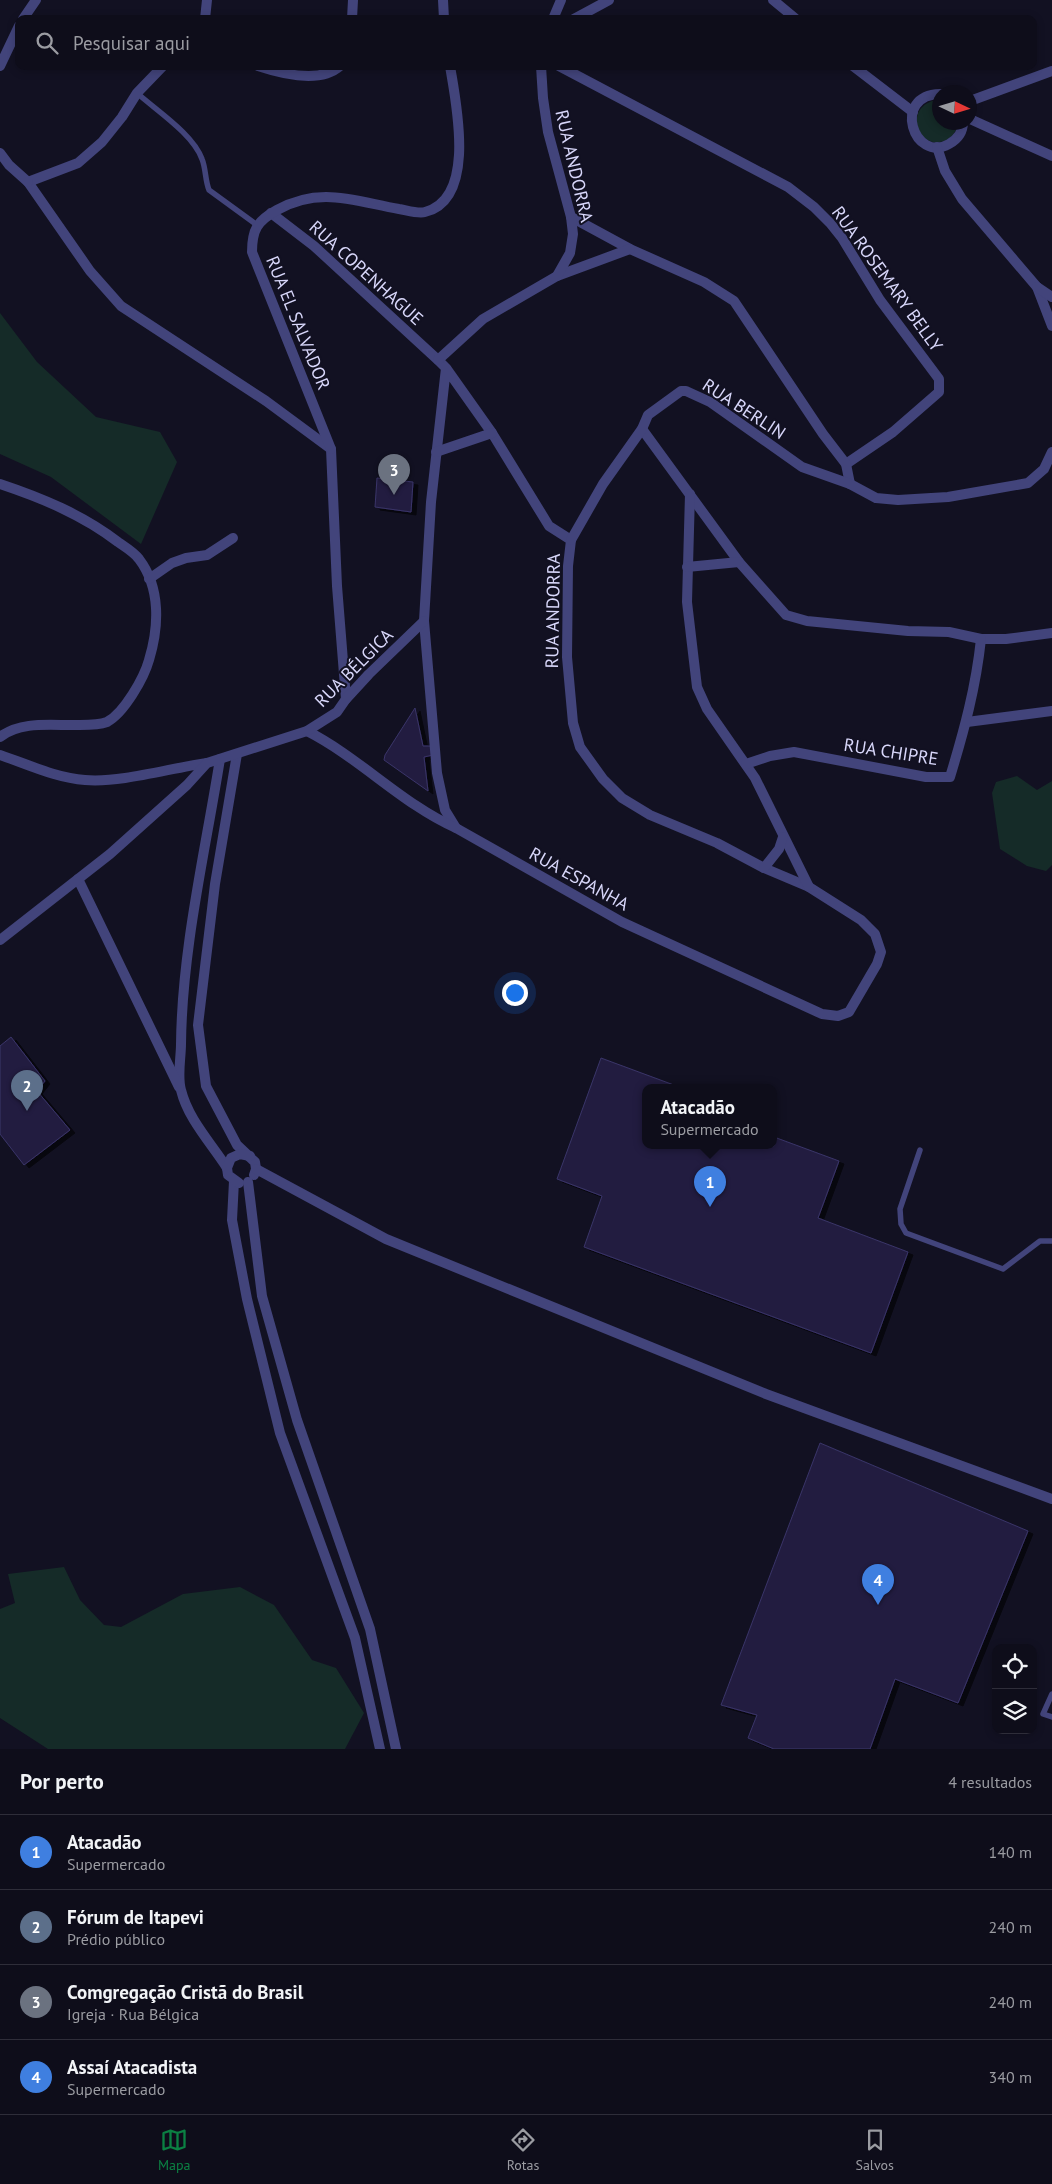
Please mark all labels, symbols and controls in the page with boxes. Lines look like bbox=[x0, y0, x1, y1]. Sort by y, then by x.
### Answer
search box bbox=[15, 15, 1037, 70]
icon: search bbox=[33, 29, 61, 57]
text: Pesquisar aqui bbox=[73, 31, 190, 55]
north arrow bbox=[932, 85, 977, 130]
street label: RUA ANDORRA bbox=[550, 107, 599, 225]
street label: RUA ROSEMARY BELLY bbox=[827, 201, 948, 356]
street label: RUA COPENHAGUE bbox=[305, 215, 428, 330]
street label: RUA EL SALVADOR bbox=[261, 253, 336, 393]
street label: RUA BERLIN bbox=[698, 373, 790, 444]
pin: 3 bbox=[378, 454, 410, 495]
street label: RUA ANDORRA bbox=[540, 553, 565, 669]
street label: RUA BÉLGICA bbox=[309, 623, 398, 712]
street label: RUA CHIPRE bbox=[842, 733, 940, 770]
street label: RUA ESPANHA bbox=[525, 842, 634, 916]
your location bbox=[502, 980, 528, 1006]
pin: 2 bbox=[11, 1070, 43, 1111]
popup bbox=[642, 1084, 777, 1149]
text: Atacadão bbox=[660, 1095, 735, 1119]
text: Supermercado bbox=[660, 1119, 759, 1139]
pin: 1 bbox=[694, 1166, 726, 1207]
pin: 4 bbox=[862, 1564, 894, 1605]
map controls bbox=[992, 1644, 1037, 1734]
button: locate bbox=[992, 1644, 1037, 1689]
button: layers bbox=[992, 1689, 1037, 1734]
text: Por perto bbox=[20, 1768, 104, 1795]
text: 4 resultados bbox=[948, 1772, 1032, 1792]
text: Atacadão bbox=[67, 1830, 142, 1854]
text: 1 bbox=[31, 1842, 41, 1862]
text: 140 m bbox=[989, 1842, 1032, 1862]
text: Supermercado bbox=[67, 1854, 165, 1874]
text: Fórum de Itapevi bbox=[67, 1905, 204, 1929]
text: 2 bbox=[31, 1917, 41, 1937]
text: 240 m bbox=[989, 1917, 1032, 1937]
text: Prédio público bbox=[67, 1929, 165, 1949]
text: Comgregação Cristã do Brasil bbox=[67, 1980, 303, 2004]
text: 3 bbox=[31, 1992, 41, 2012]
text: 240 m bbox=[989, 1992, 1032, 2012]
text: Igreja · Rua Bélgica bbox=[67, 2004, 199, 2024]
text: Assaí Atacadista bbox=[67, 2055, 197, 2079]
text: 4 bbox=[31, 2067, 41, 2087]
text: 340 m bbox=[989, 2067, 1032, 2087]
text: Supermercado bbox=[67, 2079, 165, 2099]
tab: Mapa bbox=[158, 2126, 191, 2174]
tab: Rotas bbox=[507, 2126, 539, 2174]
tab: Salvos bbox=[855, 2126, 894, 2174]

